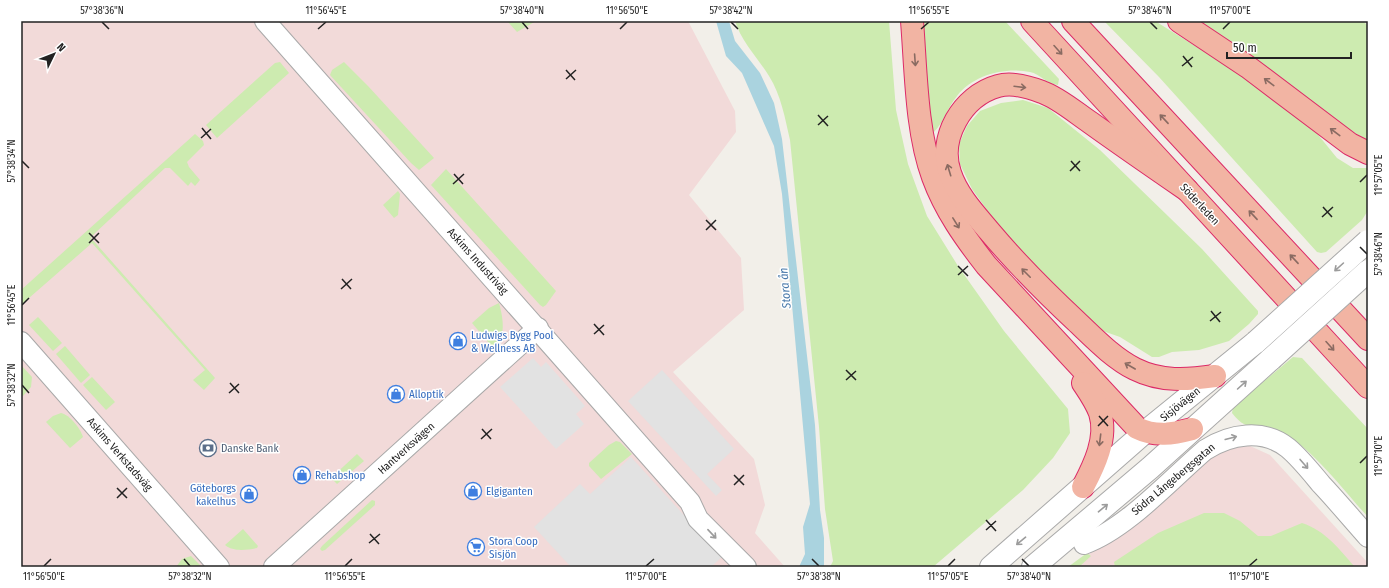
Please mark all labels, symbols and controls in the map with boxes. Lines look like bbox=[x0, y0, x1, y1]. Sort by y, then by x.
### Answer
text: 57°38'36"N bbox=[80, 5, 124, 17]
text: 11°56'45"E bbox=[306, 5, 347, 17]
text: 57°38'40"N bbox=[500, 5, 544, 17]
text: 11°56'50"E bbox=[606, 5, 648, 17]
text: 57°38'42"N bbox=[709, 5, 753, 17]
text: 11°56'55"E bbox=[908, 5, 950, 17]
text: 57°38'46"N bbox=[1128, 5, 1172, 17]
text: 11°57'00"E bbox=[1209, 5, 1251, 17]
north arrow bbox=[34, 34, 74, 74]
scale bar bbox=[1227, 34, 1351, 60]
text: N bbox=[54, 41, 68, 54]
text: 50 m bbox=[1233, 41, 1257, 55]
one-way arrow bbox=[1053, 45, 1063, 55]
one-way arrow bbox=[911, 53, 918, 66]
one-way arrow bbox=[1264, 78, 1275, 87]
one-way arrow bbox=[1014, 83, 1027, 90]
one-way arrow bbox=[1160, 115, 1169, 125]
one-way arrow bbox=[1329, 128, 1340, 137]
text: 57°38'34"N bbox=[6, 139, 18, 183]
text: 11°57'05"E bbox=[1373, 154, 1385, 195]
one-way arrow bbox=[945, 164, 952, 177]
street label: Söderleden bbox=[1177, 181, 1222, 228]
one-way arrow bbox=[1248, 210, 1257, 220]
one-way arrow bbox=[952, 217, 960, 228]
street label: Askims Industriväg bbox=[445, 226, 511, 298]
text: 57°38'46"N bbox=[1373, 232, 1385, 276]
one-way arrow bbox=[1289, 254, 1299, 264]
one-way arrow bbox=[1334, 263, 1344, 272]
water label: Stora ån bbox=[776, 267, 794, 310]
one-way arrow bbox=[1021, 268, 1031, 278]
text: 11°56'45"E bbox=[6, 284, 18, 325]
place label: Ludwigs Bygg Pool & Wellness AB bbox=[471, 329, 554, 355]
shop icon: Ludwigs Bygg Pool & Wellness AB bbox=[448, 331, 468, 351]
one-way arrow bbox=[1326, 341, 1335, 351]
one-way arrow bbox=[1124, 362, 1136, 370]
text: 57°38'32"N bbox=[6, 363, 18, 407]
one-way arrow bbox=[1237, 380, 1247, 390]
shop icon: Alloptik bbox=[386, 384, 406, 404]
street label: Sisjövägen bbox=[1158, 384, 1203, 424]
place label: Alloptik bbox=[409, 388, 445, 401]
street label: Askims Verkstadsväg bbox=[84, 415, 156, 494]
street label: Hantverksvägen bbox=[375, 420, 437, 477]
one-way arrow bbox=[1096, 433, 1104, 446]
one-way arrow bbox=[1224, 434, 1237, 441]
text: 11°57'10"E bbox=[1373, 436, 1385, 476]
bank icon: Danske Bank bbox=[198, 438, 218, 458]
street label: Södra Långebergsgatan bbox=[1129, 441, 1218, 518]
place label: Danske Bank bbox=[221, 442, 279, 455]
one-way arrow bbox=[1299, 459, 1309, 469]
shop icon: Rehabshop bbox=[292, 465, 312, 485]
place label: Rehabshop bbox=[315, 469, 366, 482]
shop icon: Elgiganten bbox=[463, 481, 483, 501]
place label: Göteborgs kakelhus bbox=[190, 482, 236, 508]
shop icon: Göteborgs kakelhus bbox=[239, 484, 259, 504]
place label: Elgiganten bbox=[486, 485, 533, 498]
one-way arrow bbox=[1098, 503, 1108, 512]
one-way arrow bbox=[707, 529, 717, 539]
place label: Stora Coop Sisjön bbox=[489, 535, 538, 561]
supermarket icon: Stora Coop Sisjön bbox=[466, 537, 486, 557]
one-way arrow bbox=[1016, 537, 1027, 546]
text: 11°56'50"E bbox=[23, 571, 65, 583]
text: 57°38'32"N bbox=[168, 571, 212, 583]
text: 11°56'55"E bbox=[324, 571, 366, 583]
text: 11°57'00"E bbox=[625, 571, 667, 583]
text: 57°38'38"N bbox=[797, 571, 841, 583]
text: 11°57'05"E bbox=[928, 571, 969, 583]
text: 57°38'40"N bbox=[1007, 571, 1051, 583]
text: 11°57'10"E bbox=[1229, 571, 1269, 583]

